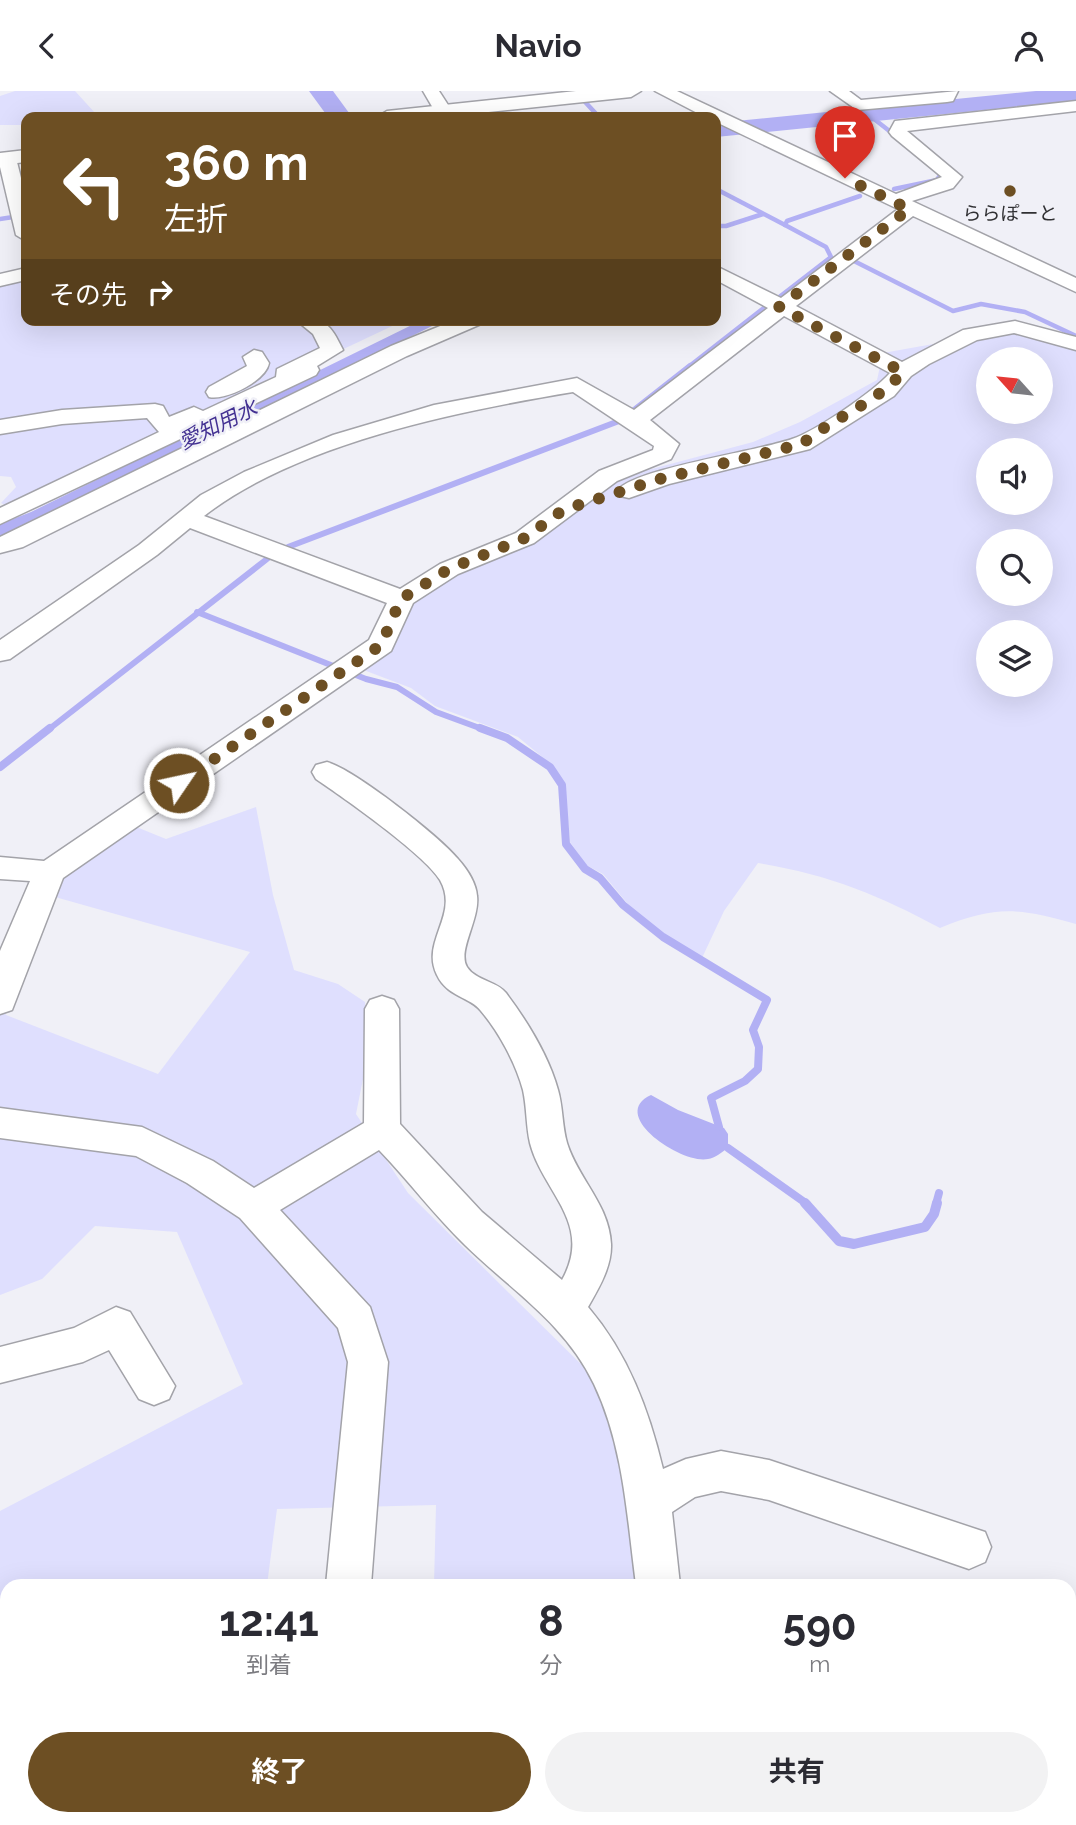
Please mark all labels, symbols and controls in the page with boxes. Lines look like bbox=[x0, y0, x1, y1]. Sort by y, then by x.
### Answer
icon: back bbox=[28, 27, 66, 65]
text: Navio bbox=[494, 27, 582, 64]
icon: person bbox=[1010, 27, 1048, 65]
pin bbox=[815, 106, 875, 178]
icon: arrive bbox=[826, 117, 864, 155]
text: 360 m bbox=[164, 134, 309, 191]
icon: left bbox=[49, 140, 140, 231]
marker: ららぽーと bbox=[1002, 183, 1018, 199]
text: 左折 bbox=[164, 200, 228, 237]
place label: ららぽーと bbox=[962, 202, 1058, 224]
icon: right bbox=[141, 273, 179, 311]
text: その先 bbox=[49, 280, 127, 310]
north arrow bbox=[976, 347, 1054, 423]
map controls bbox=[976, 347, 1053, 697]
water label: 愛知用水 bbox=[175, 394, 263, 454]
button: sound bbox=[976, 438, 1053, 515]
button: search bbox=[976, 529, 1053, 606]
button: layers bbox=[976, 620, 1053, 697]
position arrow bbox=[142, 746, 216, 820]
text: 12:41 bbox=[219, 1597, 319, 1646]
text: 8 bbox=[538, 1597, 564, 1646]
text: 590 bbox=[783, 1601, 857, 1650]
text: m bbox=[809, 1650, 830, 1677]
text: 到着 bbox=[246, 1651, 292, 1678]
text: 分 bbox=[539, 1651, 562, 1678]
button: 終了 bbox=[28, 1732, 531, 1812]
button: 共有 bbox=[545, 1732, 1048, 1812]

